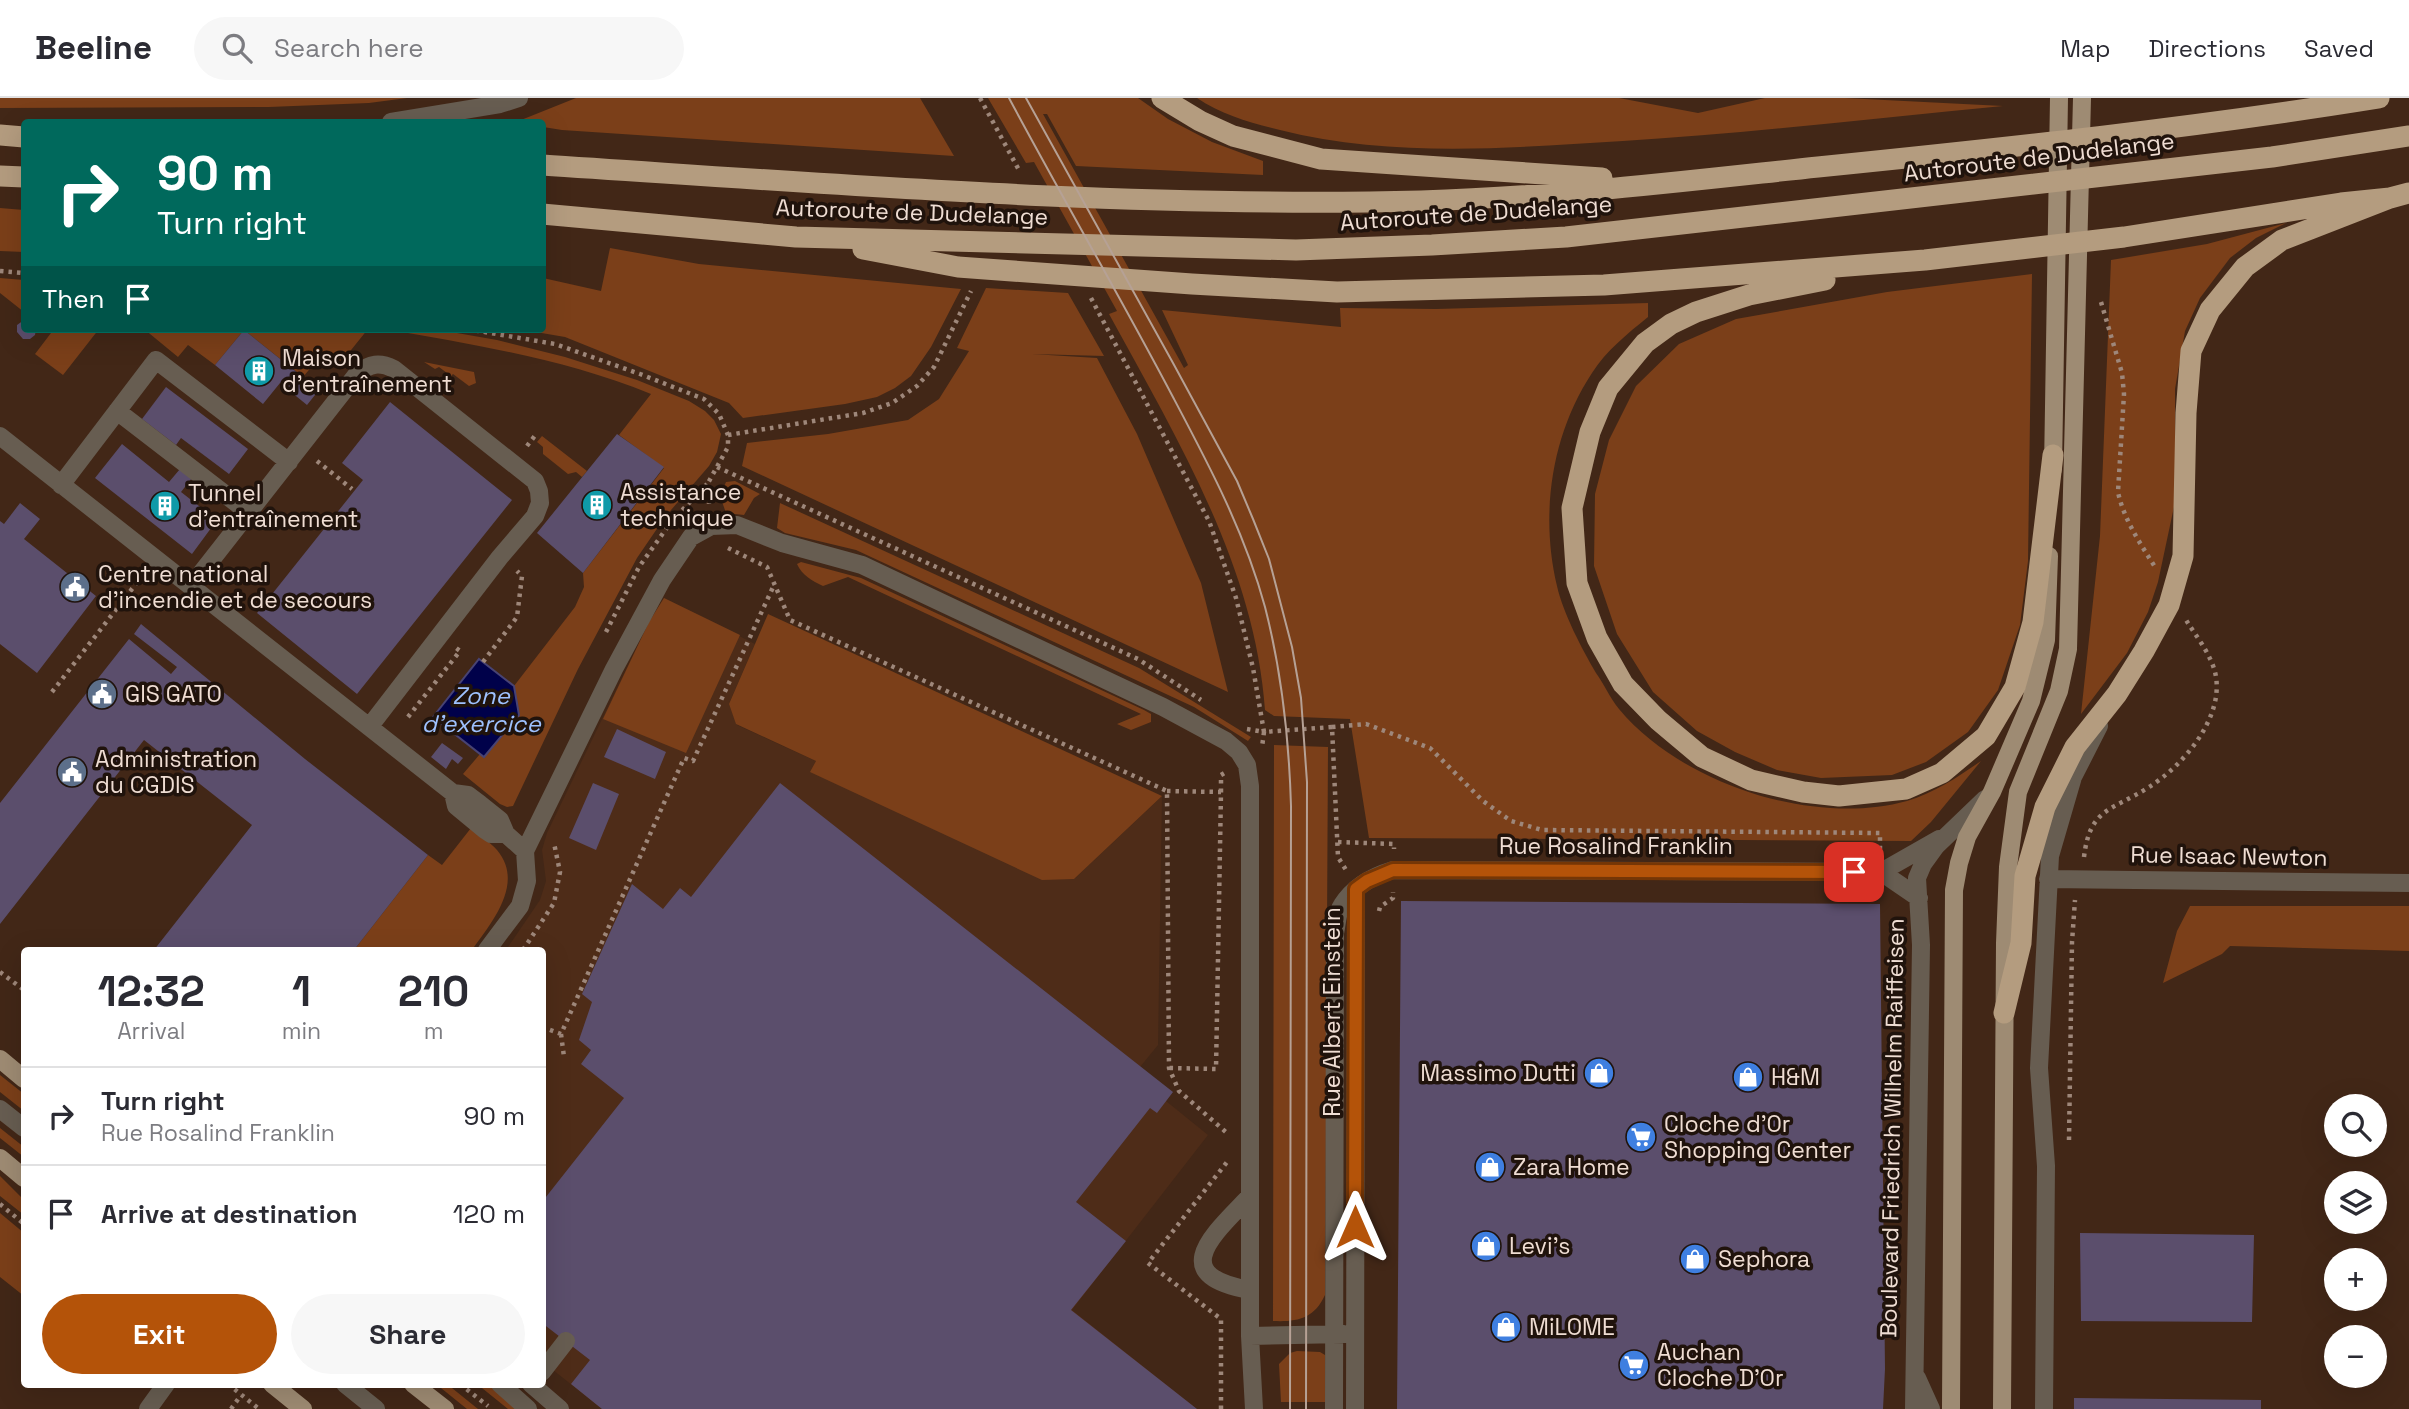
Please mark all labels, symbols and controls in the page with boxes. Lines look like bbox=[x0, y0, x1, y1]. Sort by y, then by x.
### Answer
search box bbox=[194, 17, 684, 80]
text: Beeline bbox=[35, 27, 152, 69]
icon: search bbox=[218, 29, 256, 67]
text: Search here bbox=[274, 31, 424, 65]
text: Map bbox=[2060, 33, 2110, 64]
text: Directions bbox=[2148, 33, 2266, 64]
text: Saved bbox=[2304, 33, 2374, 64]
street label: Autoroute de Dudelange bbox=[1902, 125, 2176, 189]
text: 90 m bbox=[157, 142, 273, 204]
icon: right bbox=[42, 147, 133, 238]
street label: Autoroute de Dudelange bbox=[1339, 189, 1613, 237]
street label: Autoroute de Dudelange bbox=[775, 192, 1049, 232]
text: Turn right bbox=[157, 203, 307, 243]
icon: arrive bbox=[119, 280, 157, 318]
text: Then bbox=[42, 282, 105, 316]
place label: Maison d'entraînement bbox=[282, 343, 452, 399]
building icon: Maison d'entraînement bbox=[242, 354, 276, 388]
place label: Assistance technique bbox=[620, 477, 741, 533]
place label: Tunnel d'entraînement bbox=[188, 478, 358, 534]
building icon: Assistance technique bbox=[580, 488, 614, 522]
building icon: Tunnel d'entraînement bbox=[148, 489, 182, 523]
place label: Centre national d'incendie et de secours bbox=[98, 559, 372, 615]
public building icon: Centre national d'incendie et de secours bbox=[58, 570, 92, 604]
public building icon: GIS GATO bbox=[85, 677, 119, 711]
place label: GIS GATO bbox=[125, 679, 222, 709]
water label: Zone d'exercice bbox=[421, 680, 541, 739]
place label: Administration du CGDIS bbox=[95, 744, 257, 800]
public building icon: Administration du CGDIS bbox=[55, 755, 89, 789]
street label: Rue Rosalind Franklin bbox=[1499, 831, 1733, 861]
street label: Rue Isaac Newton bbox=[2130, 839, 2328, 873]
pin bbox=[1824, 842, 1884, 902]
icon: arrive bbox=[1835, 853, 1873, 891]
street label: Rue Albert Einstein bbox=[1317, 907, 1347, 1117]
street label: Boulevard Friedrich Wilhelm Raiffeisen bbox=[1873, 918, 1911, 1338]
text: 12:32 bbox=[98, 965, 205, 1018]
text: 1 bbox=[292, 965, 311, 1018]
text: 210 bbox=[398, 965, 469, 1018]
text: Arrival bbox=[117, 1016, 186, 1046]
text: min bbox=[282, 1016, 321, 1046]
text: m bbox=[424, 1016, 443, 1046]
shop icon: Massimo Dutti bbox=[1582, 1056, 1616, 1090]
place label: Massimo Dutti bbox=[1420, 1058, 1576, 1088]
shop icon: H&M bbox=[1731, 1060, 1765, 1094]
place label: H&M bbox=[1771, 1062, 1820, 1092]
text: Turn right bbox=[101, 1084, 225, 1118]
map controls bbox=[2324, 1094, 2387, 1388]
button: search bbox=[2324, 1094, 2387, 1157]
icon: right bbox=[42, 1097, 80, 1135]
text: 90 m bbox=[463, 1099, 525, 1133]
place label: Cloche d’Or Shopping Center bbox=[1664, 1109, 1851, 1165]
text: Rue Rosalind Franklin bbox=[101, 1118, 335, 1148]
supermarket icon: Cloche d’Or Shopping Center bbox=[1624, 1120, 1658, 1154]
shop icon: Zara Home bbox=[1473, 1150, 1507, 1184]
place label: Zara Home bbox=[1513, 1152, 1630, 1182]
button: layers bbox=[2324, 1171, 2387, 1234]
position arrow bbox=[1318, 1190, 1392, 1264]
icon: arrive bbox=[42, 1195, 80, 1233]
text: Arrive at destination bbox=[101, 1197, 358, 1231]
text: 120 m bbox=[453, 1197, 525, 1231]
shop icon: Levi's bbox=[1469, 1229, 1503, 1263]
place label: Levi's bbox=[1509, 1231, 1570, 1261]
shop icon: Sephora bbox=[1678, 1242, 1712, 1276]
place label: Sephora bbox=[1718, 1244, 1810, 1274]
button: + bbox=[2324, 1248, 2387, 1311]
button: Exit bbox=[42, 1294, 277, 1374]
button: Share bbox=[291, 1294, 525, 1374]
shop icon: MiLOME bbox=[1489, 1310, 1523, 1344]
place label: MiLOME bbox=[1529, 1312, 1615, 1342]
button: − bbox=[2324, 1325, 2387, 1388]
place label: Auchan Cloche D'Or bbox=[1657, 1337, 1784, 1393]
supermarket icon: Auchan Cloche D'Or bbox=[1617, 1348, 1651, 1382]

